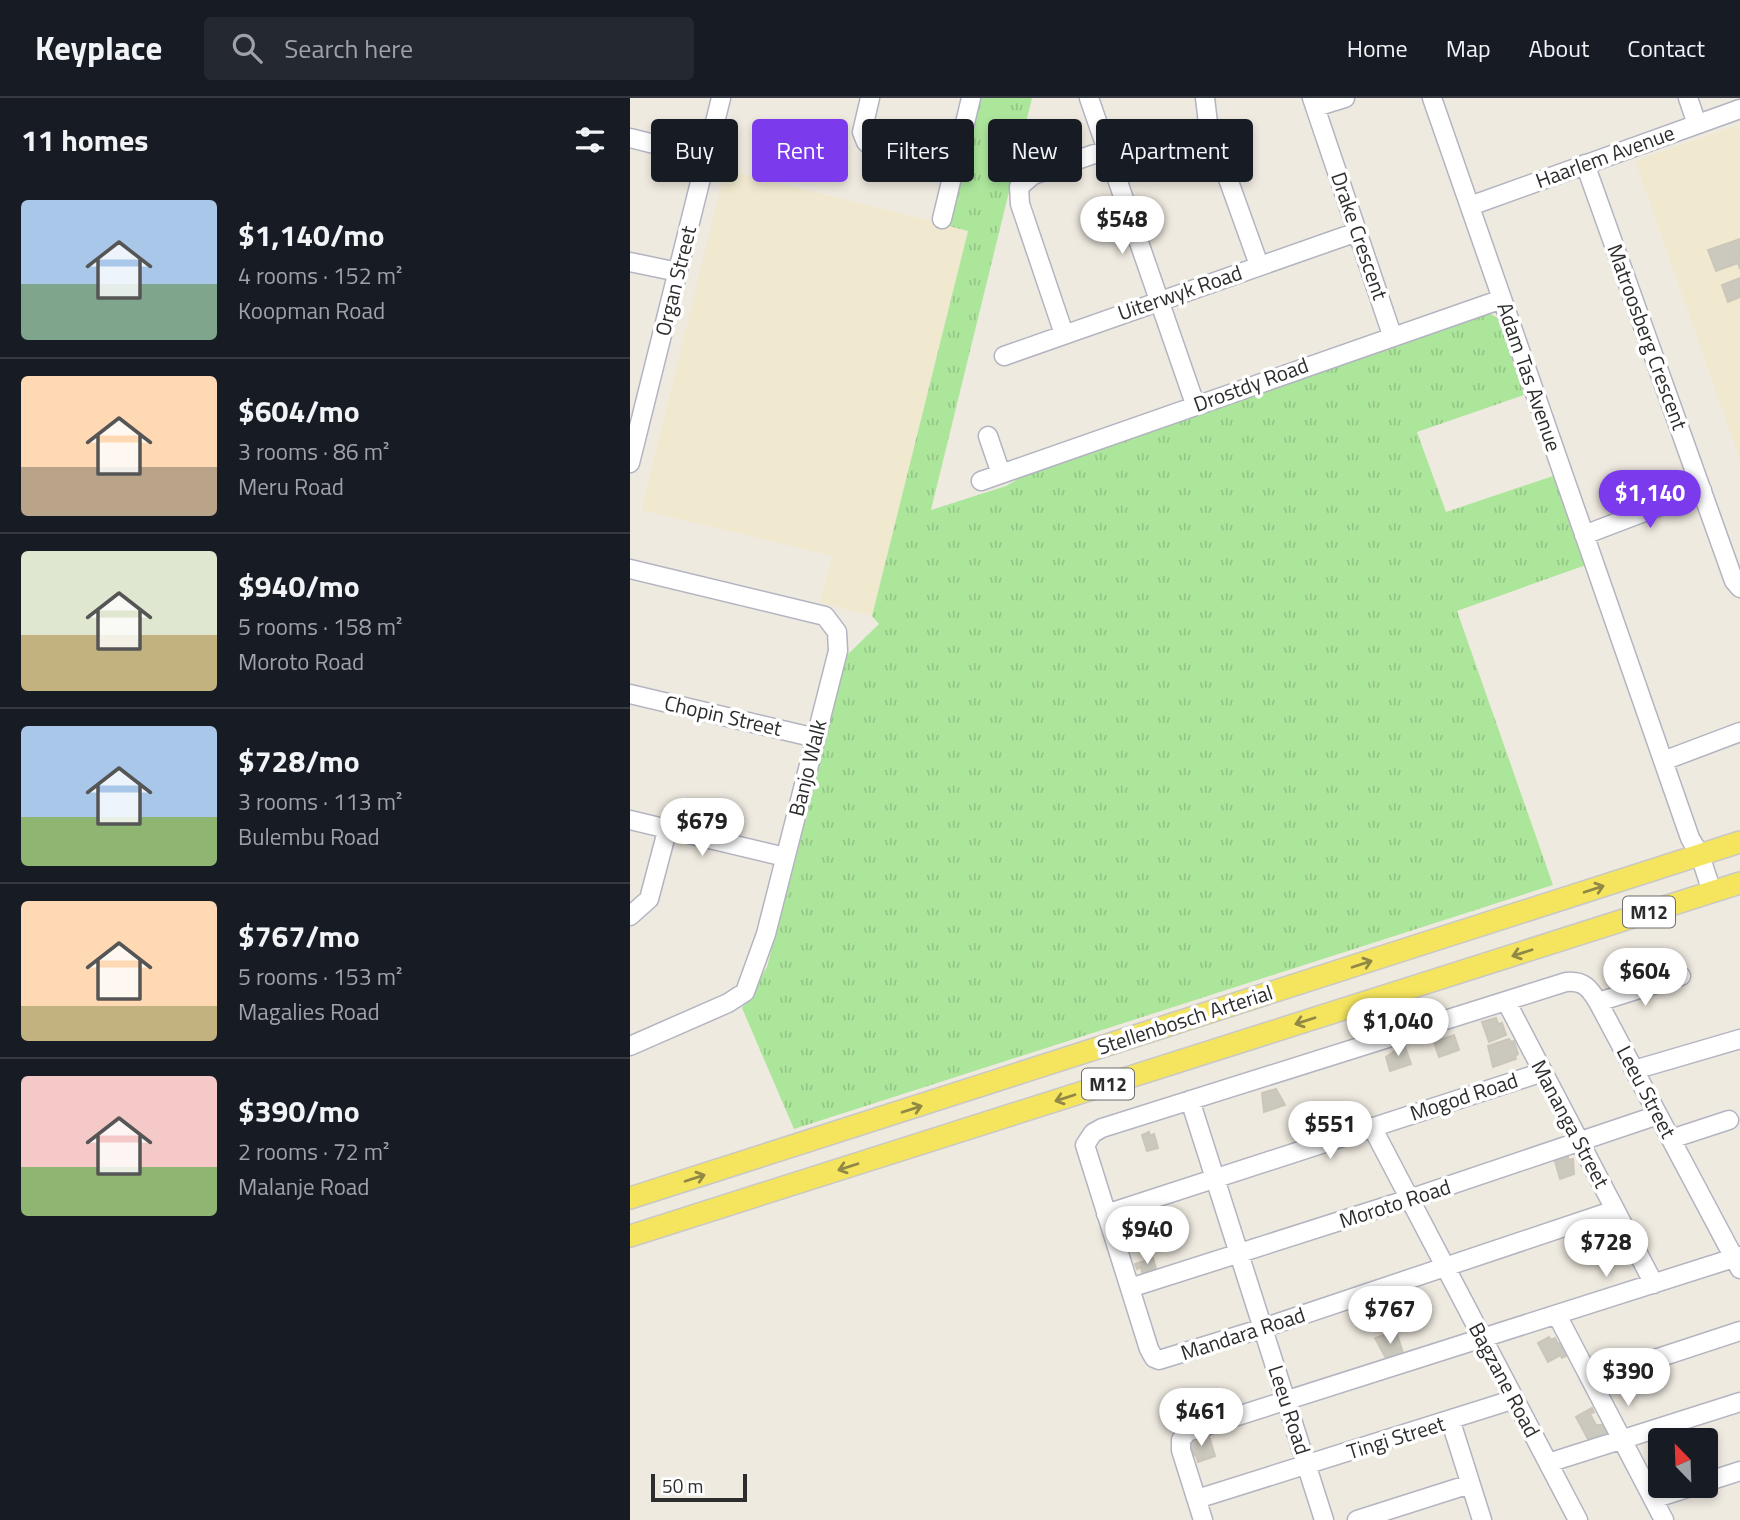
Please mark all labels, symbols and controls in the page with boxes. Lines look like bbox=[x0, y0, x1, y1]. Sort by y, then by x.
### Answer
search box bbox=[204, 17, 694, 80]
text: Keyplace bbox=[35, 23, 162, 73]
icon: search bbox=[228, 29, 266, 67]
text: Search here bbox=[284, 29, 413, 68]
text: Home bbox=[1347, 30, 1408, 66]
text: Map bbox=[1446, 30, 1491, 66]
text: About bbox=[1529, 30, 1589, 66]
text: Contact bbox=[1627, 30, 1705, 66]
street label: Haarlem Avenue bbox=[1531, 116, 1679, 196]
text: 11 homes bbox=[21, 117, 148, 163]
chip: Buy bbox=[651, 119, 738, 182]
chip: Rent bbox=[752, 119, 848, 182]
chip: Filters bbox=[862, 119, 974, 182]
chip: New bbox=[988, 119, 1082, 182]
chip: Apartment bbox=[1096, 119, 1253, 182]
icon: filters bbox=[571, 121, 609, 159]
street label: Drake Crescent bbox=[1323, 167, 1397, 305]
pin: $548 bbox=[1081, 197, 1163, 256]
text: $548 bbox=[1096, 201, 1148, 236]
text: $1,140/mo bbox=[238, 212, 384, 258]
street label: Organ Street bbox=[646, 222, 704, 339]
icon: home bbox=[77, 228, 161, 312]
street label: Matroosberg Crescent bbox=[1599, 239, 1697, 435]
street label: Uiterwyk Road bbox=[1113, 256, 1246, 328]
text: 4 rooms · 152 m² bbox=[238, 258, 402, 293]
text: Koopman Road bbox=[238, 293, 385, 328]
street label: Adam Tas Avenue bbox=[1489, 298, 1570, 456]
street label: Drostdy Road bbox=[1189, 348, 1313, 420]
text: $604/mo bbox=[238, 388, 360, 434]
icon: home bbox=[77, 404, 161, 488]
text: 3 rooms · 86 m² bbox=[238, 434, 389, 469]
text: Meru Road bbox=[238, 469, 344, 504]
pin: $1,140 bbox=[1593, 470, 1707, 530]
text: $1,140 bbox=[1615, 475, 1685, 510]
text: $940/mo bbox=[238, 563, 360, 609]
icon: home bbox=[77, 579, 161, 663]
text: 5 rooms · 158 m² bbox=[238, 609, 402, 644]
text: Moroto Road bbox=[238, 644, 364, 679]
street label: Chopin Street bbox=[661, 686, 786, 744]
street label: Banjo Walk bbox=[780, 716, 835, 820]
text: $728/mo bbox=[238, 738, 360, 784]
icon: home bbox=[77, 754, 161, 838]
text: 3 rooms · 113 m² bbox=[238, 784, 402, 819]
pin: $679 bbox=[661, 798, 743, 858]
text: $679 bbox=[676, 803, 728, 838]
text: Bulembu Road bbox=[238, 819, 380, 854]
one-way arrow bbox=[1582, 882, 1604, 894]
road number: M12 bbox=[1623, 897, 1675, 928]
text: $767/mo bbox=[238, 913, 360, 959]
icon: home bbox=[77, 929, 161, 1013]
one-way arrow bbox=[1511, 947, 1533, 960]
pin: $604 bbox=[1604, 948, 1686, 1008]
text: $604 bbox=[1619, 953, 1671, 988]
one-way arrow bbox=[1350, 956, 1372, 969]
text: 5 rooms · 153 m² bbox=[238, 959, 402, 994]
street label: Stellenbosch Arterial bbox=[1093, 976, 1277, 1062]
text: Magalies Road bbox=[238, 994, 380, 1029]
pin: $1,040 bbox=[1341, 998, 1455, 1058]
text: $1,040 bbox=[1363, 1003, 1433, 1038]
one-way arrow bbox=[1294, 1016, 1316, 1029]
street label: Leeu Street bbox=[1609, 1039, 1685, 1144]
street label: Mananga Street bbox=[1524, 1054, 1618, 1194]
street label: Mogod Road bbox=[1406, 1064, 1522, 1129]
road number: M12 bbox=[1082, 1068, 1134, 1100]
text: $390/mo bbox=[238, 1088, 360, 1134]
one-way arrow bbox=[1054, 1092, 1076, 1105]
one-way arrow bbox=[900, 1101, 922, 1114]
pin: $551 bbox=[1289, 1102, 1371, 1161]
icon: home bbox=[77, 1104, 161, 1188]
text: $551 bbox=[1304, 1106, 1356, 1141]
text: 2 rooms · 72 m² bbox=[238, 1134, 389, 1169]
one-way arrow bbox=[837, 1161, 859, 1174]
text: Malanje Road bbox=[238, 1169, 370, 1204]
one-way arrow bbox=[684, 1170, 706, 1183]
street label: Moroto Road bbox=[1335, 1170, 1454, 1236]
pin: $940 bbox=[1106, 1206, 1188, 1266]
text: $940 bbox=[1121, 1211, 1173, 1246]
pin: $728 bbox=[1565, 1220, 1647, 1279]
text: $728 bbox=[1580, 1224, 1632, 1259]
pin: $767 bbox=[1349, 1286, 1431, 1346]
text: $767 bbox=[1364, 1291, 1416, 1326]
street label: Mandara Road bbox=[1176, 1298, 1309, 1368]
street label: Bagzane Road bbox=[1461, 1316, 1549, 1443]
pin: $390 bbox=[1587, 1348, 1669, 1408]
text: $390 bbox=[1602, 1353, 1654, 1388]
street label: Leeu Road bbox=[1260, 1361, 1319, 1459]
pin: $461 bbox=[1160, 1388, 1242, 1448]
text: $461 bbox=[1175, 1393, 1227, 1428]
street label: Tingi Street bbox=[1343, 1407, 1449, 1467]
north arrow bbox=[1648, 1428, 1718, 1498]
map controls bbox=[1648, 1428, 1718, 1498]
scale bar bbox=[651, 1471, 747, 1503]
text: 50 m bbox=[662, 1471, 703, 1500]

